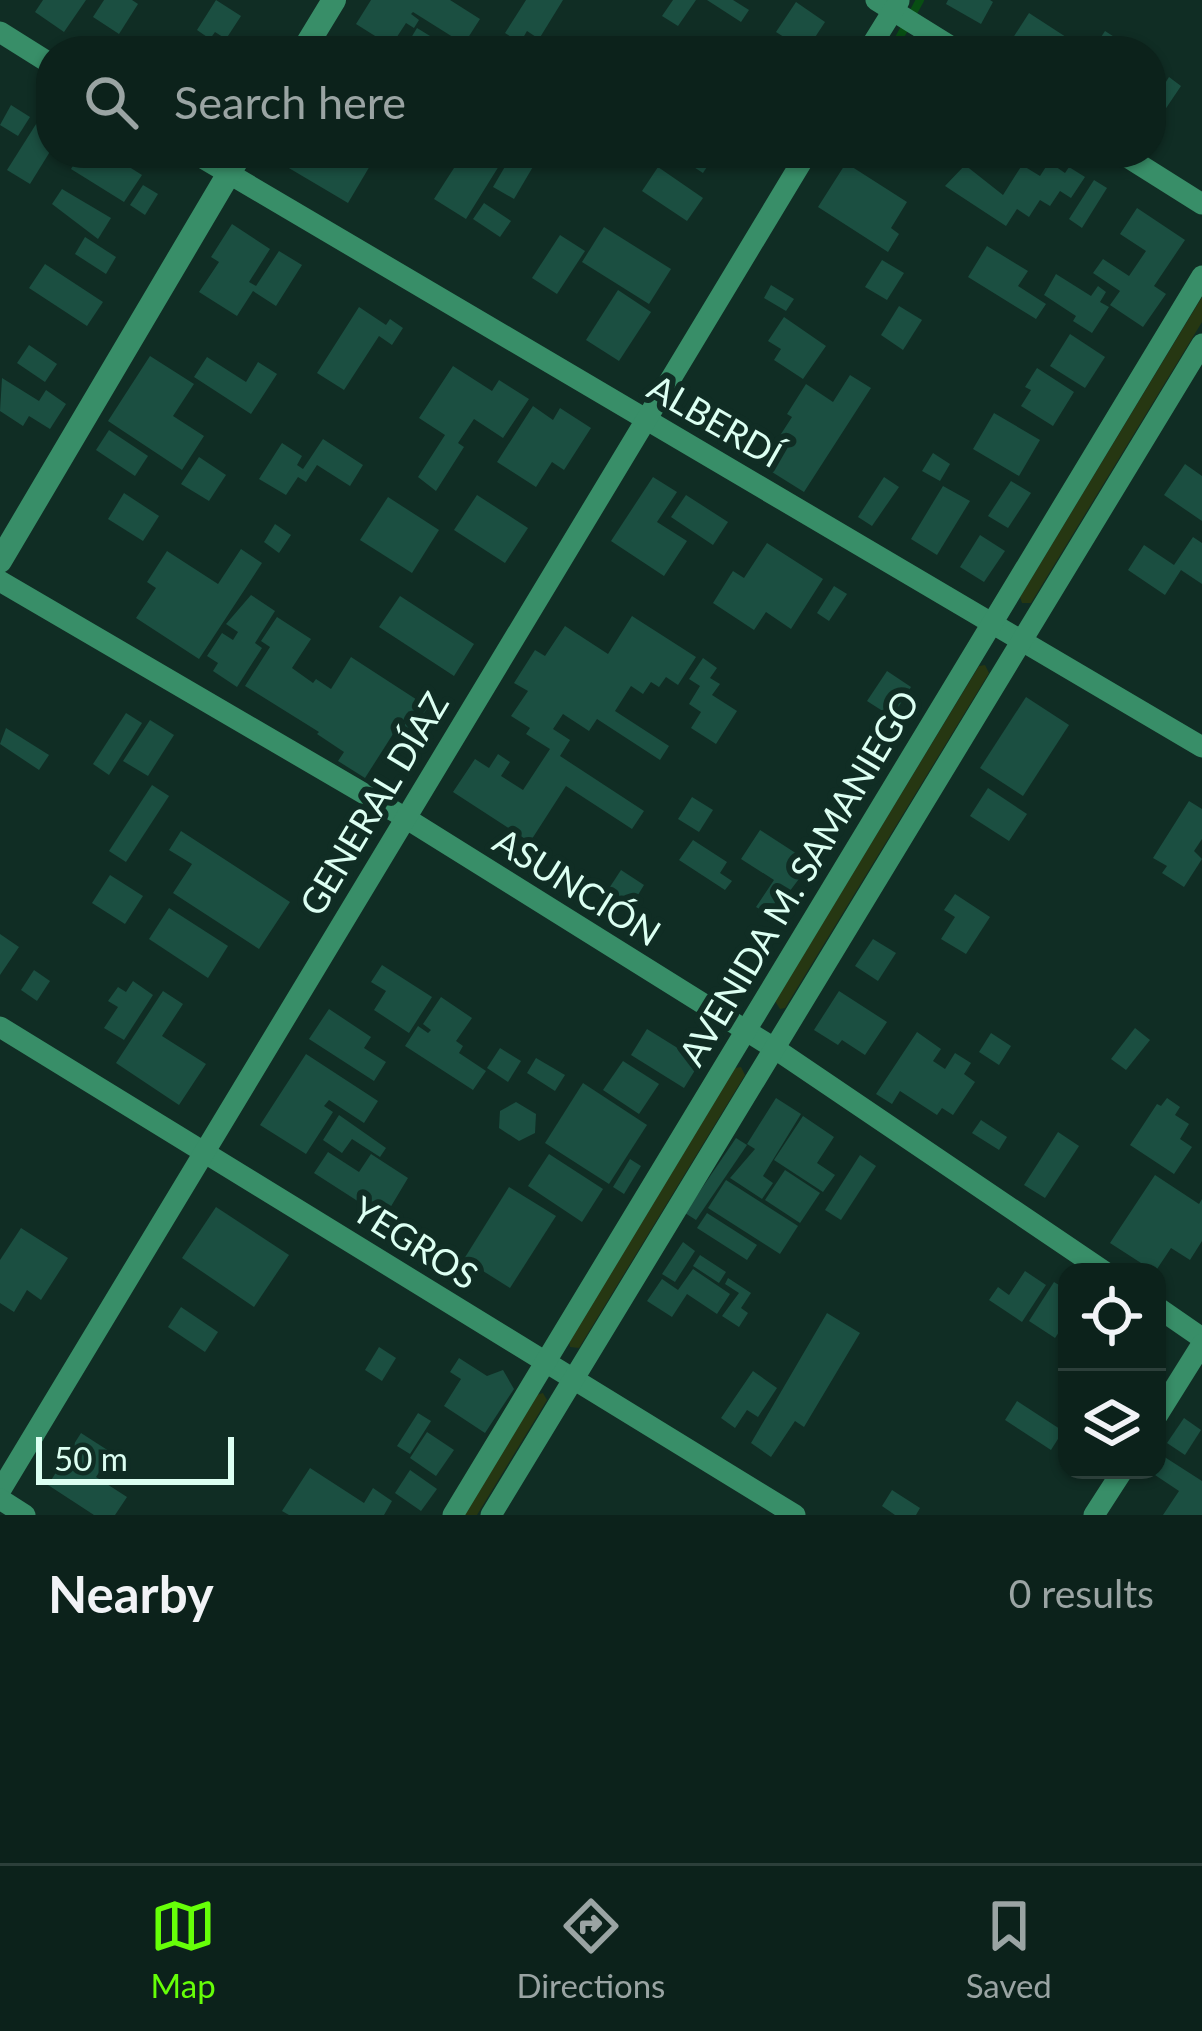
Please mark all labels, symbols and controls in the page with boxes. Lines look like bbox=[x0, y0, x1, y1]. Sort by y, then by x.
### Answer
search box bbox=[36, 36, 1166, 168]
icon: search bbox=[78, 69, 144, 135]
text: Search here bbox=[174, 75, 406, 129]
street label: ALBERDÍ bbox=[641, 364, 792, 477]
street label: AVENIDA M. SAMANIEGO bbox=[669, 682, 928, 1073]
street label: GENERAL DÍAZ bbox=[289, 684, 457, 923]
street label: ASUNCIÓN bbox=[486, 818, 669, 955]
street label: YEGROS bbox=[345, 1186, 486, 1298]
map controls bbox=[1058, 1263, 1166, 1479]
button: locate bbox=[1058, 1263, 1166, 1371]
button: layers bbox=[1058, 1371, 1166, 1479]
scale bar bbox=[36, 1431, 234, 1484]
text: 50 m bbox=[54, 1438, 128, 1478]
text: Nearby bbox=[48, 1563, 214, 1624]
text: 0 results bbox=[1009, 1570, 1154, 1616]
tab: Map bbox=[150, 1893, 216, 2005]
tab: Directions bbox=[516, 1893, 665, 2005]
tab: Saved bbox=[966, 1893, 1052, 2005]

